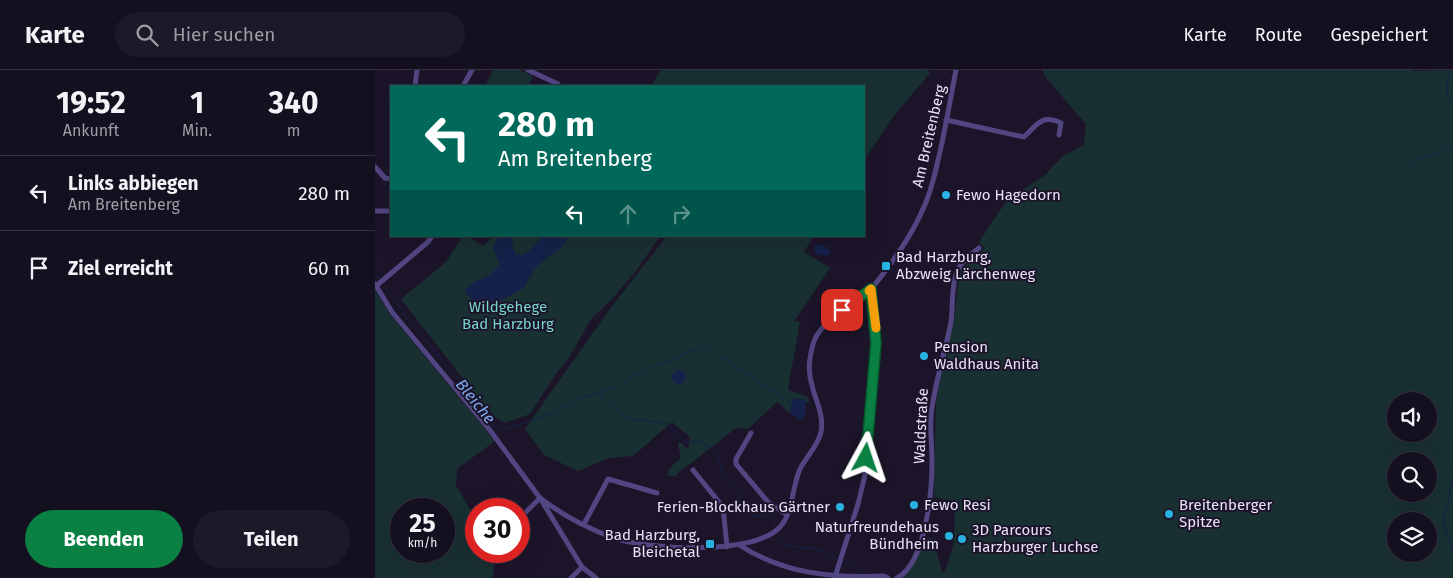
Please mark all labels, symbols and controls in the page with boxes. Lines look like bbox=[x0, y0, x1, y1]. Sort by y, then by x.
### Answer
search box bbox=[115, 12, 465, 57]
text: Karte bbox=[25, 21, 85, 49]
icon: search bbox=[133, 21, 161, 49]
text: Hier suchen bbox=[173, 23, 275, 46]
text: Karte bbox=[1184, 24, 1227, 46]
text: Route bbox=[1255, 24, 1302, 46]
text: Gespeichert bbox=[1330, 24, 1428, 46]
street label: Am Breitenberg bbox=[908, 83, 950, 189]
text: 19:52 bbox=[56, 85, 126, 121]
text: 1 bbox=[190, 85, 204, 121]
text: 340 bbox=[269, 85, 319, 121]
text: 280 m bbox=[498, 103, 595, 145]
icon: left bbox=[415, 105, 480, 170]
text: Ankunft bbox=[63, 121, 119, 140]
text: Min. bbox=[182, 121, 212, 140]
text: m bbox=[287, 121, 300, 140]
text: Am Breitenberg bbox=[498, 145, 652, 172]
text: Links abbiegen bbox=[68, 172, 199, 195]
icon: left bbox=[25, 179, 53, 207]
text: 280 m bbox=[298, 182, 350, 205]
place label: Fewo Hagedorn bbox=[956, 186, 1061, 204]
marker: Fewo Hagedorn bbox=[940, 189, 952, 201]
text: Am Breitenberg bbox=[68, 195, 180, 214]
icon: left bbox=[561, 200, 589, 228]
icon: ahead bbox=[614, 200, 642, 228]
icon: right bbox=[667, 200, 695, 228]
place label: Bad Harzburg, Abzweig Lärchenweg bbox=[896, 248, 1036, 283]
icon: arrive bbox=[25, 254, 53, 282]
text: Ziel erreicht bbox=[68, 257, 173, 280]
text: 60 m bbox=[308, 257, 350, 280]
marker: Bad Harzburg, Abzweig Lärchenweg bbox=[880, 260, 892, 272]
pin bbox=[821, 289, 863, 331]
icon: arrive bbox=[828, 296, 856, 324]
park label: Wildgehege Bad Harzburg bbox=[462, 298, 554, 333]
place label: Pension Waldhaus Anita bbox=[934, 338, 1039, 373]
marker: Pension Waldhaus Anita bbox=[918, 350, 930, 362]
water label: Bleiche bbox=[452, 375, 499, 428]
street label: Waldstraße bbox=[910, 388, 932, 464]
map controls bbox=[1387, 392, 1437, 562]
button: sound bbox=[1387, 392, 1437, 442]
position arrow bbox=[839, 431, 891, 483]
button: search bbox=[1387, 452, 1437, 502]
place label: Fewo Resi bbox=[924, 496, 991, 514]
place label: Breitenberger Spitze bbox=[1179, 496, 1272, 531]
speed limit sign: 30 bbox=[465, 498, 530, 563]
place label: Ferien-Blockhaus Gärtner bbox=[657, 498, 830, 516]
marker: Fewo Resi bbox=[908, 499, 920, 511]
marker: Ferien-Blockhaus Gärtner bbox=[834, 501, 846, 513]
marker: Breitenberger Spitze bbox=[1163, 508, 1175, 520]
text: 25 bbox=[409, 509, 436, 539]
button: Beenden bbox=[25, 510, 183, 568]
button: Teilen bbox=[193, 510, 350, 568]
button: layers bbox=[1387, 512, 1437, 562]
place label: Naturfreundehaus Bündheim bbox=[815, 518, 939, 553]
place label: 3D Parcours Harzburger Luchse bbox=[972, 521, 1098, 556]
place label: Bad Harzburg, Bleichetal bbox=[605, 526, 701, 561]
marker: Naturfreundehaus Bündheim bbox=[943, 530, 955, 542]
marker: 3D Parcours Harzburger Luchse bbox=[956, 533, 968, 545]
text: km/h bbox=[408, 536, 437, 550]
marker: Bad Harzburg, Bleichetal bbox=[704, 538, 716, 550]

